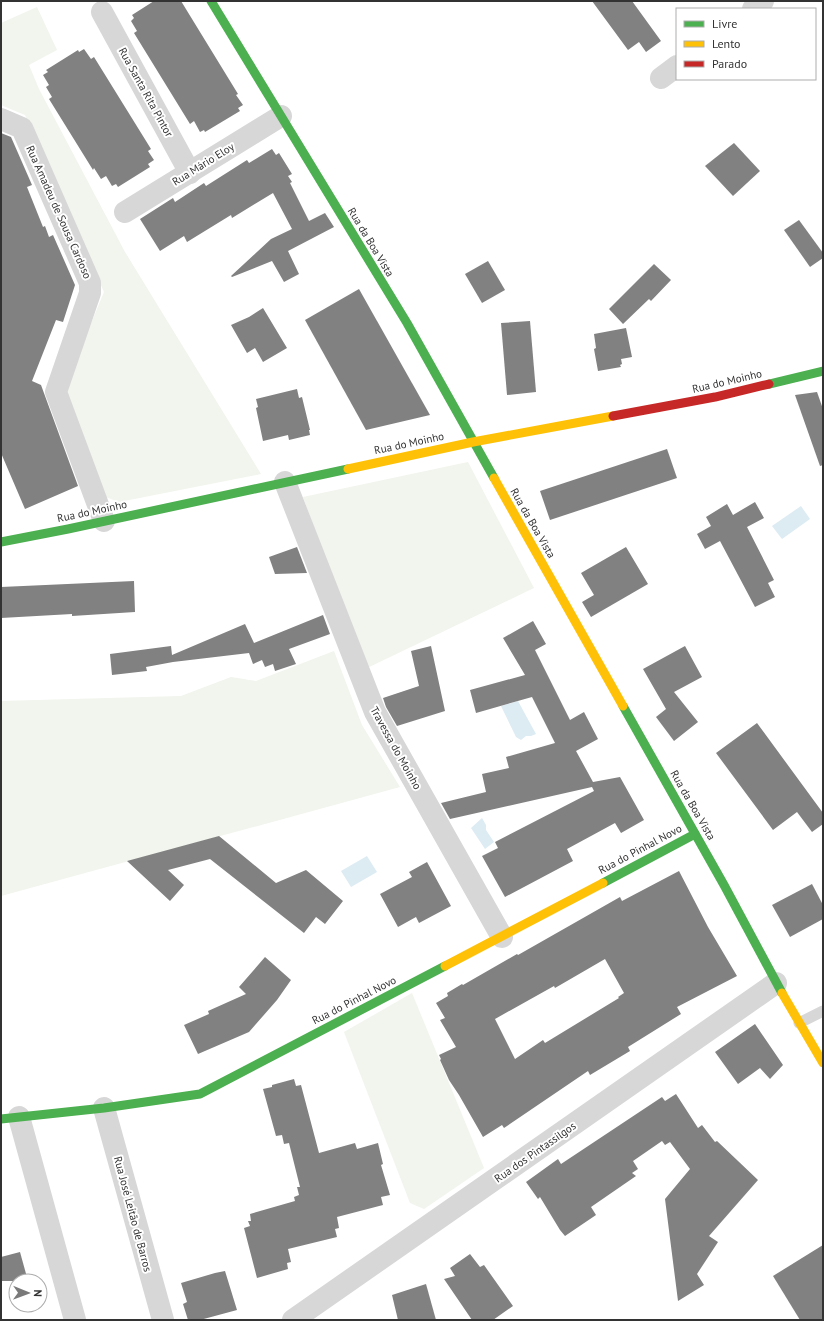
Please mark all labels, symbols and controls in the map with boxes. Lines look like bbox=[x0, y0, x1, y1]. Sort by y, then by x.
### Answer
legend bbox=[676, 8, 816, 80]
text: Livre bbox=[712, 16, 737, 31]
text: Lento bbox=[712, 36, 741, 51]
street label: Rua Santa Rita Pintor bbox=[116, 45, 177, 139]
text: Parado bbox=[712, 56, 747, 71]
street label: Rua Mário Eloy bbox=[169, 139, 237, 189]
street label: Rua Amadeu de Sousa Cardoso bbox=[23, 143, 95, 281]
street label: Rua da Boa Vista bbox=[345, 205, 397, 279]
street label: Rua do Moinho bbox=[691, 366, 763, 396]
street label: Rua do Moinho bbox=[373, 429, 445, 457]
street label: Rua da Boa Vista bbox=[507, 486, 559, 560]
street label: Rua do Moinho bbox=[56, 497, 128, 525]
street label: Travessa do Moinho bbox=[367, 704, 425, 792]
street label: Rua da Boa Vista bbox=[667, 768, 719, 842]
street label: Rua do Pinhal Novo bbox=[596, 821, 684, 877]
street label: Rua do Pinhal Novo bbox=[310, 973, 398, 1027]
street label: Rua dos Pintassilgos bbox=[492, 1118, 579, 1185]
street label: Rua José Leitão de Barros bbox=[111, 1155, 155, 1274]
north arrow bbox=[8, 1273, 48, 1313]
text: N bbox=[31, 1289, 45, 1297]

